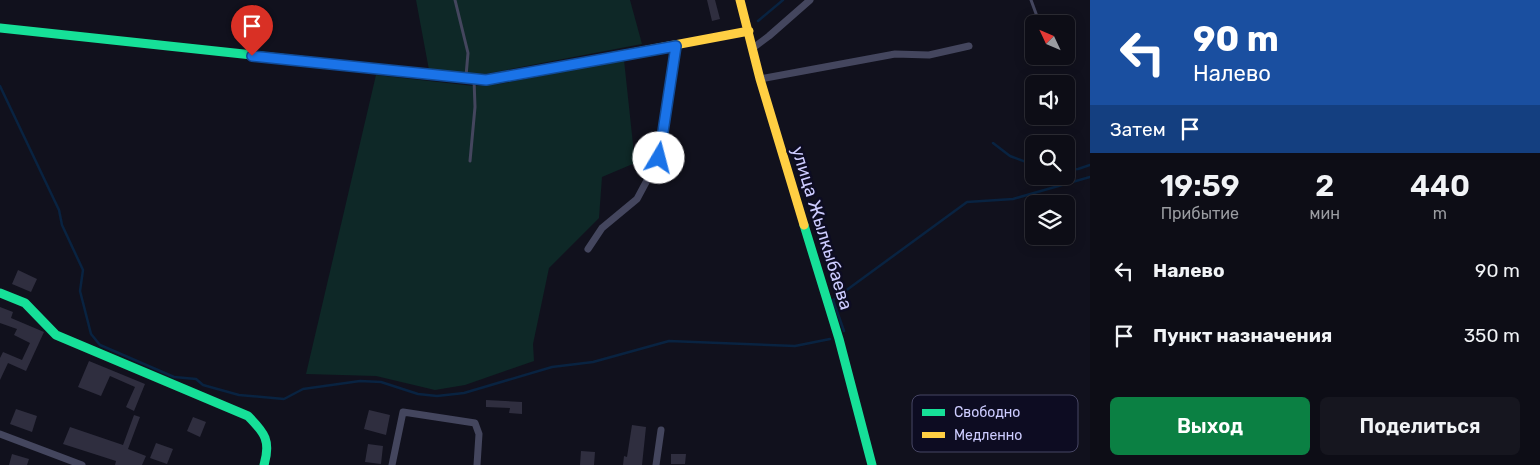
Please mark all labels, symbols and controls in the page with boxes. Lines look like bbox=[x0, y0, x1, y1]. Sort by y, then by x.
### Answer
pin bbox=[231, 5, 273, 56]
icon: arrive bbox=[238, 12, 266, 40]
north arrow bbox=[1025, 15, 1075, 65]
map controls bbox=[1025, 15, 1075, 245]
text: 90 m bbox=[1193, 18, 1279, 60]
icon: left bbox=[1110, 20, 1175, 85]
text: Налево bbox=[1193, 60, 1271, 87]
button: sound bbox=[1025, 75, 1075, 125]
icon: arrive bbox=[1176, 115, 1204, 143]
text: Затем bbox=[1110, 118, 1166, 141]
position arrow bbox=[632, 131, 684, 183]
button: search bbox=[1025, 135, 1075, 185]
street label: улица Жылкыбаева bbox=[787, 143, 857, 313]
text: 19:59 bbox=[1160, 168, 1240, 204]
text: 2 bbox=[1315, 168, 1334, 204]
text: 440 bbox=[1410, 168, 1470, 204]
button: layers bbox=[1025, 195, 1075, 245]
text: Прибытие bbox=[1161, 204, 1239, 223]
text: мин bbox=[1310, 204, 1340, 223]
text: m bbox=[1433, 204, 1447, 223]
icon: left bbox=[1110, 257, 1138, 285]
text: Налево bbox=[1153, 259, 1225, 282]
text: 90 m bbox=[1475, 259, 1520, 282]
icon: arrive bbox=[1110, 322, 1138, 350]
text: Пункт назначения bbox=[1153, 324, 1332, 347]
text: 350 m bbox=[1464, 324, 1520, 347]
legend bbox=[912, 395, 1078, 452]
button: Выход bbox=[1110, 397, 1310, 455]
button: Поделиться bbox=[1320, 397, 1520, 455]
text: Свободно bbox=[954, 404, 1020, 421]
text: Медленно bbox=[954, 427, 1022, 444]

